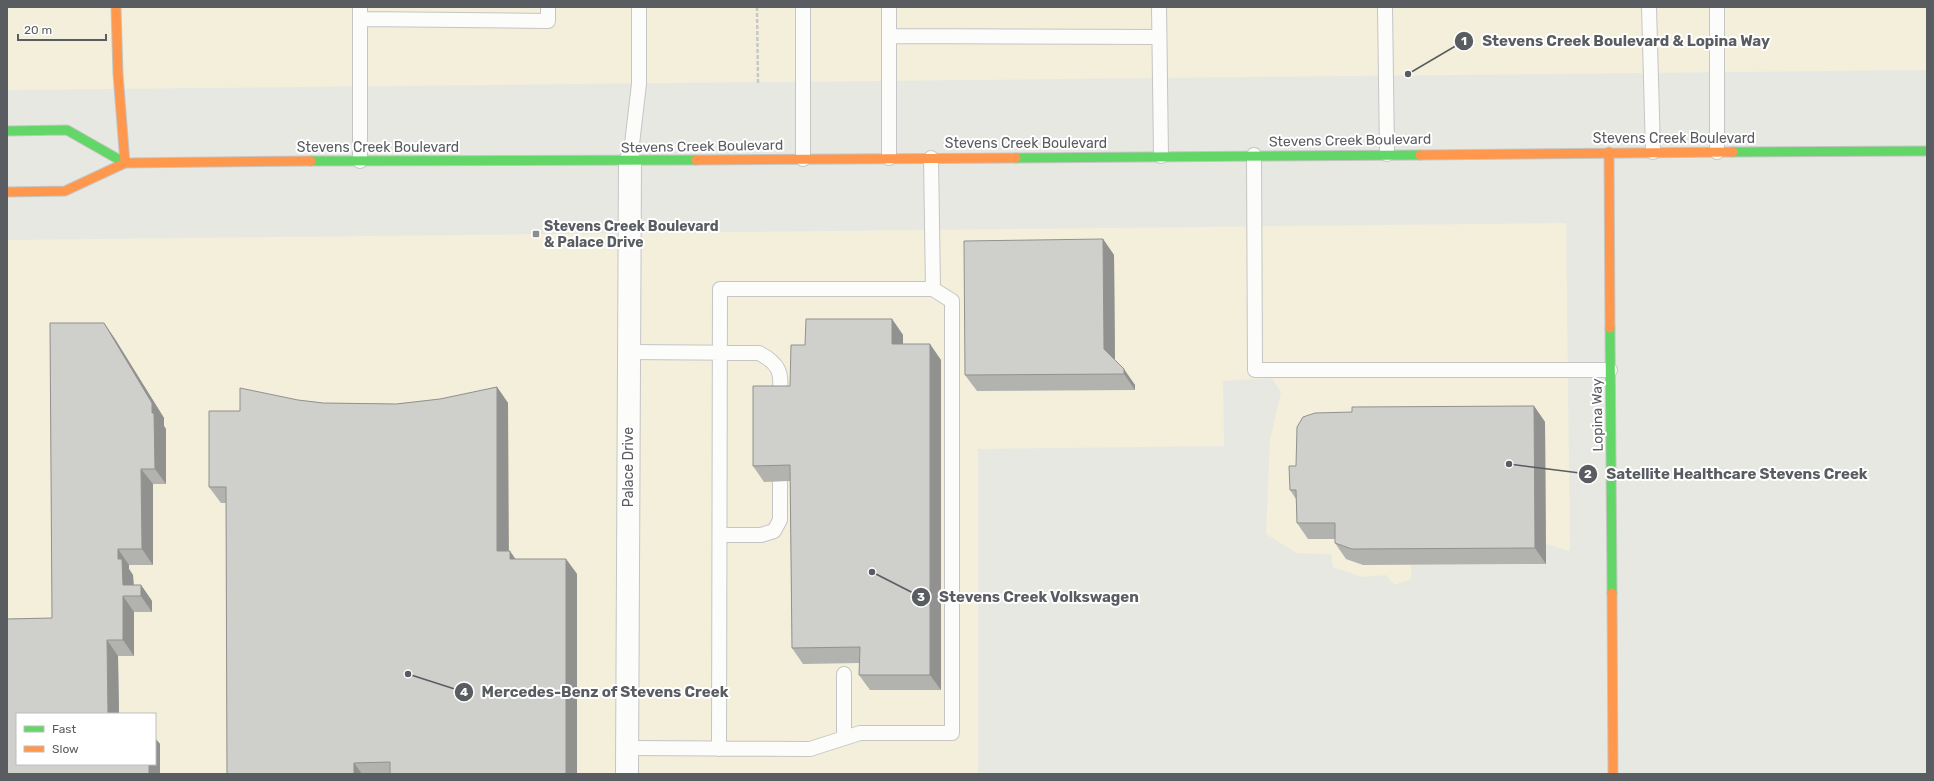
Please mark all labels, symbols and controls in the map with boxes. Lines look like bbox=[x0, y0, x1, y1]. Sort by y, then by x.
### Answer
scale bar bbox=[18, 16, 106, 42]
text: 20 m bbox=[24, 23, 52, 37]
callout: Stevens Creek Boulevard & Lopina Way bbox=[1454, 27, 1778, 54]
text: Stevens Creek Boulevard & Lopina Way bbox=[1482, 32, 1770, 50]
text: 1 bbox=[1461, 34, 1467, 48]
street label: Stevens Creek Boulevard bbox=[1593, 130, 1755, 147]
street label: Stevens Creek Boulevard bbox=[1269, 131, 1431, 150]
street label: Stevens Creek Boulevard bbox=[945, 135, 1107, 152]
street label: Stevens Creek Boulevard bbox=[621, 137, 783, 156]
street label: Stevens Creek Boulevard bbox=[297, 139, 459, 156]
place label: Stevens Creek Boulevard & Palace Drive bbox=[544, 218, 719, 251]
marker: Stevens Creek Boulevard & Palace Drive bbox=[531, 229, 541, 239]
street label: Lopina Way bbox=[1588, 378, 1607, 452]
street label: Palace Drive bbox=[620, 427, 637, 507]
callout: Satellite Healthcare Stevens Creek bbox=[1578, 460, 1876, 487]
text: Satellite Healthcare Stevens Creek bbox=[1606, 465, 1868, 483]
text: 2 bbox=[1584, 467, 1592, 481]
callout: Stevens Creek Volkswagen bbox=[911, 583, 1147, 610]
text: Stevens Creek Volkswagen bbox=[939, 588, 1139, 606]
text: 3 bbox=[917, 590, 925, 604]
callout: Mercedes-Benz of Stevens Creek bbox=[454, 678, 737, 705]
text: Mercedes-Benz of Stevens Creek bbox=[482, 683, 729, 701]
text: 4 bbox=[460, 685, 468, 699]
legend bbox=[16, 713, 156, 765]
text: Fast bbox=[52, 722, 76, 736]
text: Slow bbox=[52, 742, 79, 756]

